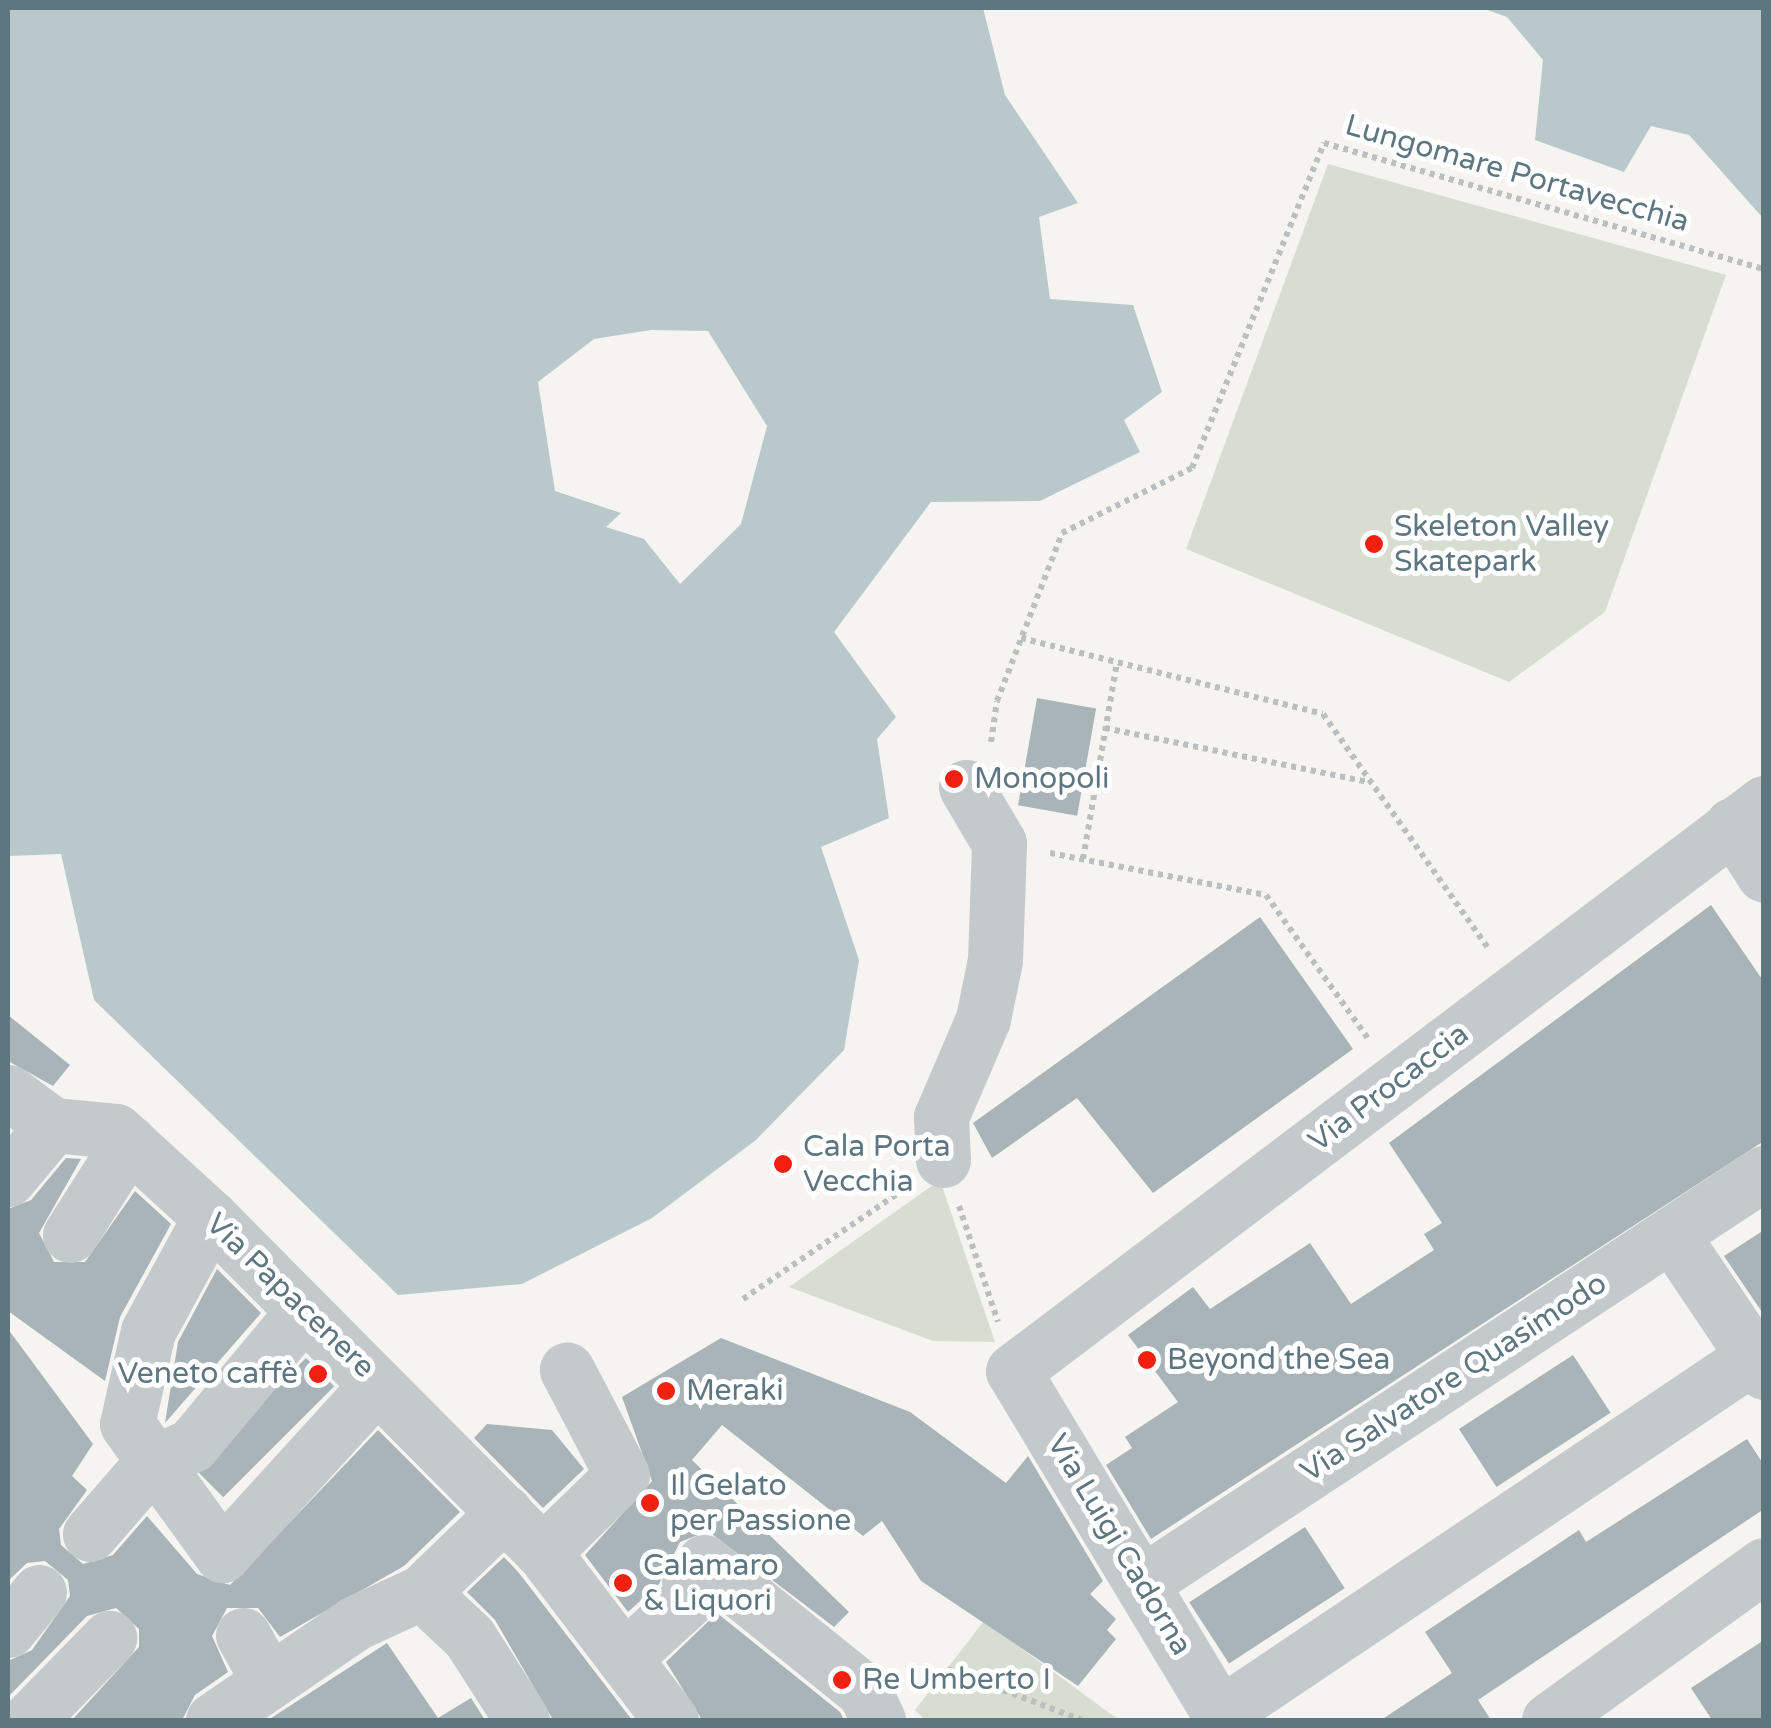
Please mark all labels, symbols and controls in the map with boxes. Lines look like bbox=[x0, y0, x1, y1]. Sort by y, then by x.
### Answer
street label: Lungomare Portavecchia bbox=[1341, 108, 1693, 240]
place label: Skeleton Valley Skatepark bbox=[1394, 509, 1609, 580]
marker: Skeleton Valley Skatepark bbox=[1363, 533, 1385, 555]
place label: Monopoli bbox=[974, 761, 1109, 797]
marker: Monopoli bbox=[943, 768, 965, 790]
street label: Via Procaccia bbox=[1302, 1016, 1476, 1160]
place label: Cala Porta Vecchia bbox=[803, 1129, 951, 1200]
marker: Cala Porta Vecchia bbox=[772, 1153, 794, 1175]
street label: Via Papacenere bbox=[198, 1206, 382, 1386]
street label: Via Salvatore Quasimodo bbox=[1294, 1266, 1614, 1490]
place label: Beyond the Sea bbox=[1167, 1342, 1390, 1378]
marker: Beyond the Sea bbox=[1136, 1349, 1158, 1371]
place label: Veneto caffè bbox=[118, 1356, 298, 1392]
marker: Veneto caffè bbox=[307, 1363, 329, 1385]
place label: Meraki bbox=[686, 1373, 784, 1409]
marker: Meraki bbox=[655, 1380, 677, 1402]
street label: Via Luigi Cadorna bbox=[1039, 1428, 1199, 1662]
place label: Il Gelato per Passione bbox=[670, 1468, 851, 1538]
marker: Il Gelato per Passione bbox=[639, 1492, 661, 1514]
place label: Calamaro & Liquori bbox=[643, 1548, 779, 1618]
marker: Calamaro & Liquori bbox=[612, 1572, 634, 1594]
place label: Re Umberto I bbox=[862, 1662, 1051, 1698]
marker: Re Umberto I bbox=[831, 1669, 853, 1691]

